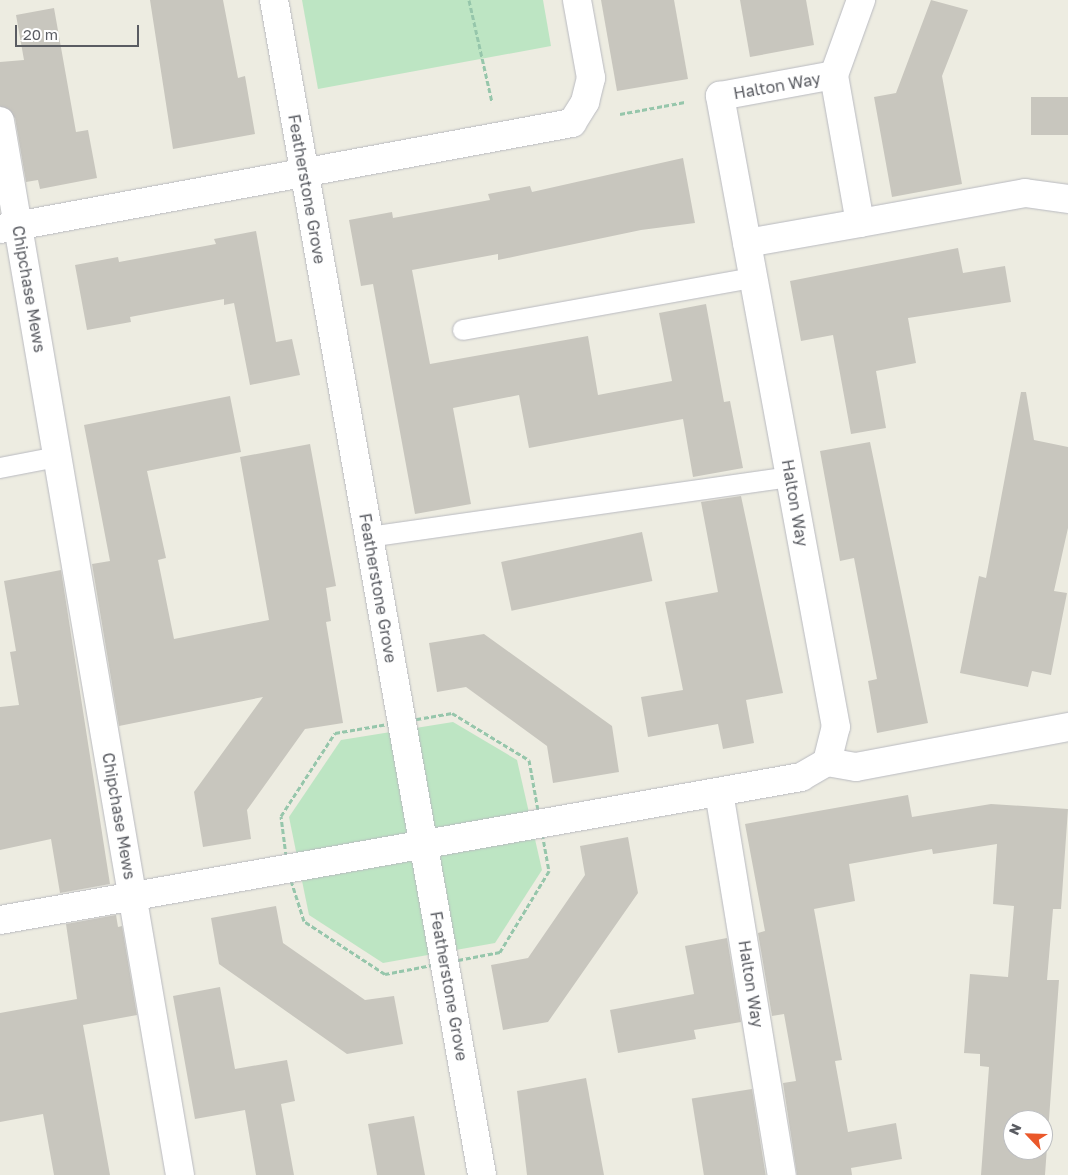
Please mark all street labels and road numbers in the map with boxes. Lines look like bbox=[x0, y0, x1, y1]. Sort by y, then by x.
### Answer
street label: Halton Way bbox=[732, 69, 822, 103]
street label: Featherstone Grove bbox=[284, 113, 330, 265]
street label: Chipchase Mews bbox=[8, 224, 50, 354]
street label: Halton Way bbox=[778, 458, 812, 548]
street label: Featherstone Grove bbox=[355, 512, 401, 664]
street label: Chipchase Mews bbox=[98, 751, 140, 881]
street label: Featherstone Grove bbox=[426, 910, 472, 1062]
street label: Halton Way bbox=[735, 939, 767, 1029]

